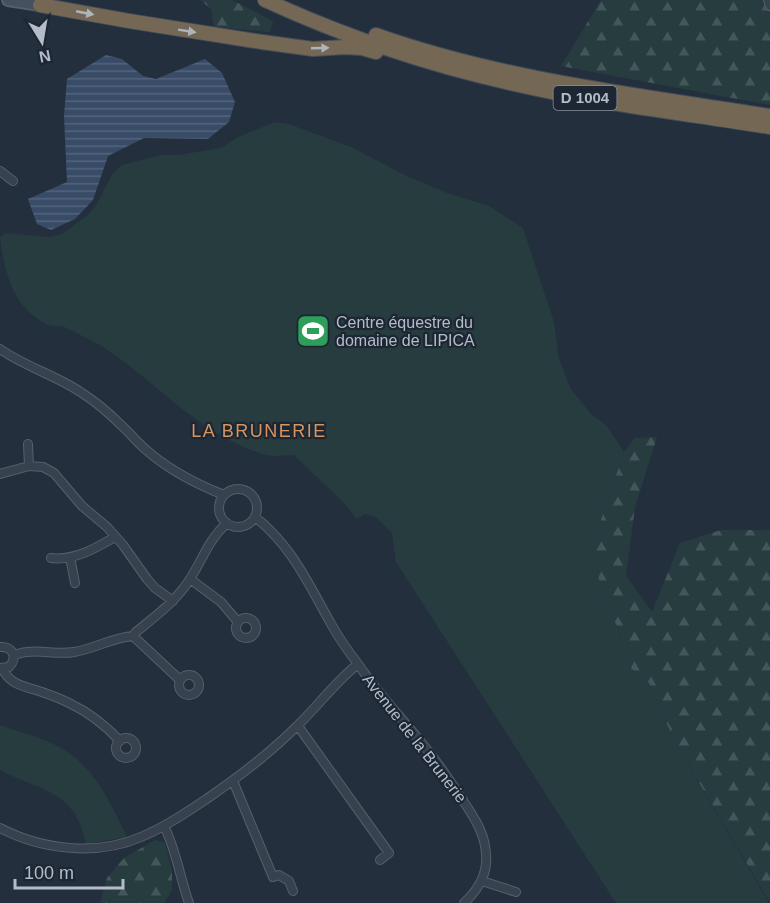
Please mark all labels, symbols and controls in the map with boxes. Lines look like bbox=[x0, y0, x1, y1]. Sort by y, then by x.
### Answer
one-way arrow bbox=[75, 9, 94, 18]
north arrow bbox=[12, 12, 72, 72]
one-way arrow bbox=[178, 26, 197, 35]
one-way arrow bbox=[311, 43, 330, 53]
text: N bbox=[37, 47, 52, 66]
road number: D 1004 bbox=[554, 86, 616, 110]
sports icon: Centre équestre du domaine de LIPICA bbox=[295, 313, 331, 349]
place label: Centre équestre du domaine de LIPICA bbox=[336, 314, 475, 349]
district label: LA BRUNERIE bbox=[191, 421, 327, 441]
street label: Avenue de la Brunerie bbox=[359, 671, 470, 806]
scale bar bbox=[15, 852, 123, 890]
text: 100 m bbox=[24, 863, 74, 883]

